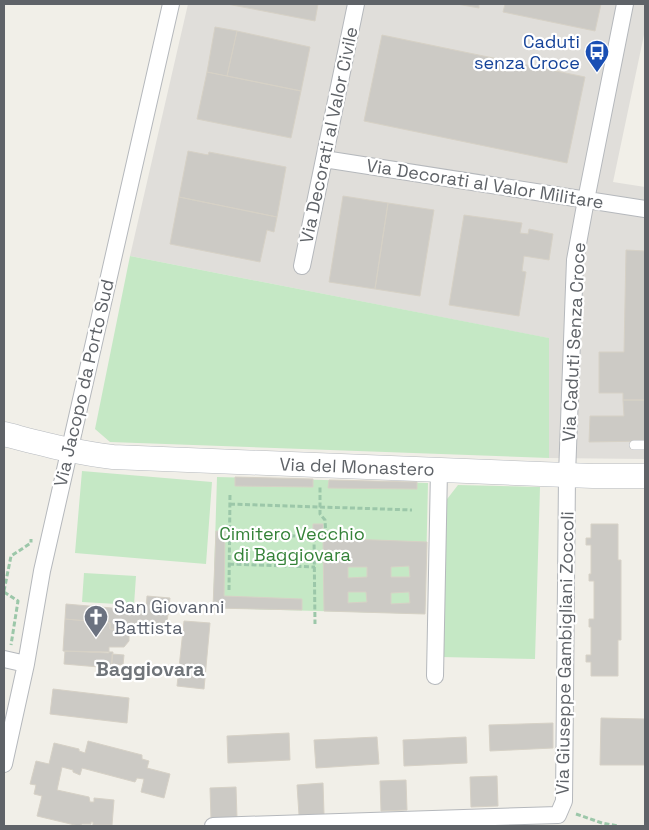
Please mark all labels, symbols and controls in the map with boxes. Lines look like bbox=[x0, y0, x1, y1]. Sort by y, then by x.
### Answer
street label: Via Decorati al Valor Civile bbox=[294, 25, 363, 245]
place label: Caduti senza Croce bbox=[474, 30, 580, 74]
bus stop icon: Caduti senza Croce bbox=[584, 39, 610, 73]
street label: Via Decorati al Valor Militare bbox=[365, 153, 605, 214]
street label: Via Caduti Senza Croce bbox=[557, 242, 590, 442]
street label: Via Jacopo da Porto Sud bbox=[48, 277, 119, 489]
street label: Via del Monastero bbox=[279, 452, 435, 481]
street label: Via Giuseppe Gambigliani Zoccoli bbox=[551, 511, 578, 795]
park label: Cimitero Vecchio di Baggiovara bbox=[219, 522, 365, 566]
place label: San Giovanni Battista bbox=[114, 595, 224, 639]
church icon: San Giovanni Battista bbox=[83, 604, 109, 638]
district label: Baggiovara bbox=[96, 656, 205, 682]

